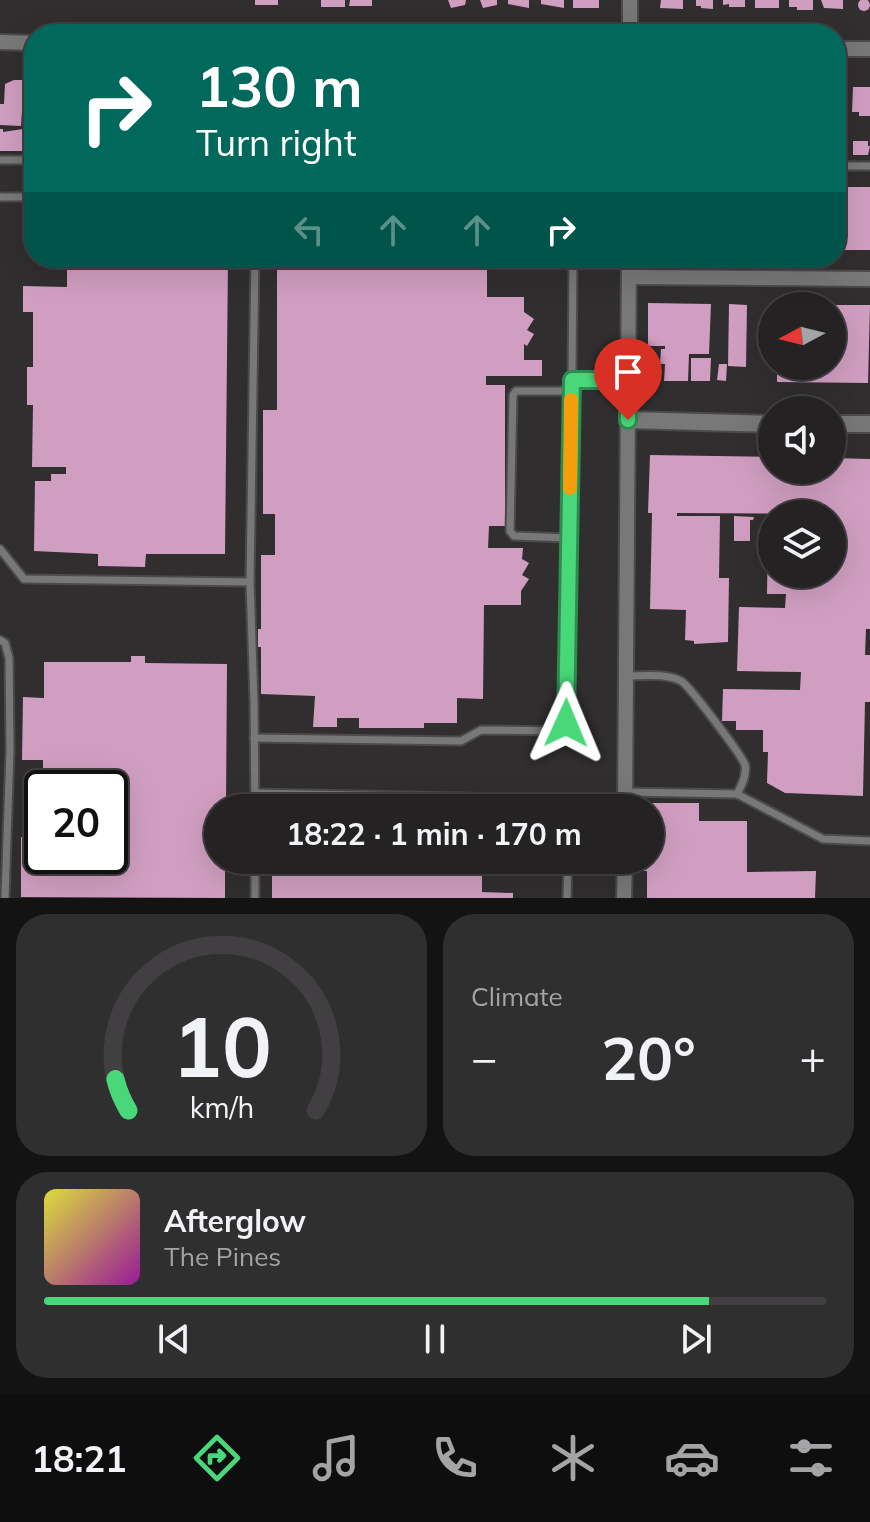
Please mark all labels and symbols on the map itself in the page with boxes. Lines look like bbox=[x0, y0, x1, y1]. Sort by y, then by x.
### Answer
north arrow bbox=[758, 292, 846, 380]
pin bbox=[594, 338, 662, 420]
position arrow bbox=[524, 681, 608, 765]
speed limit sign: 20 bbox=[24, 770, 128, 874]

